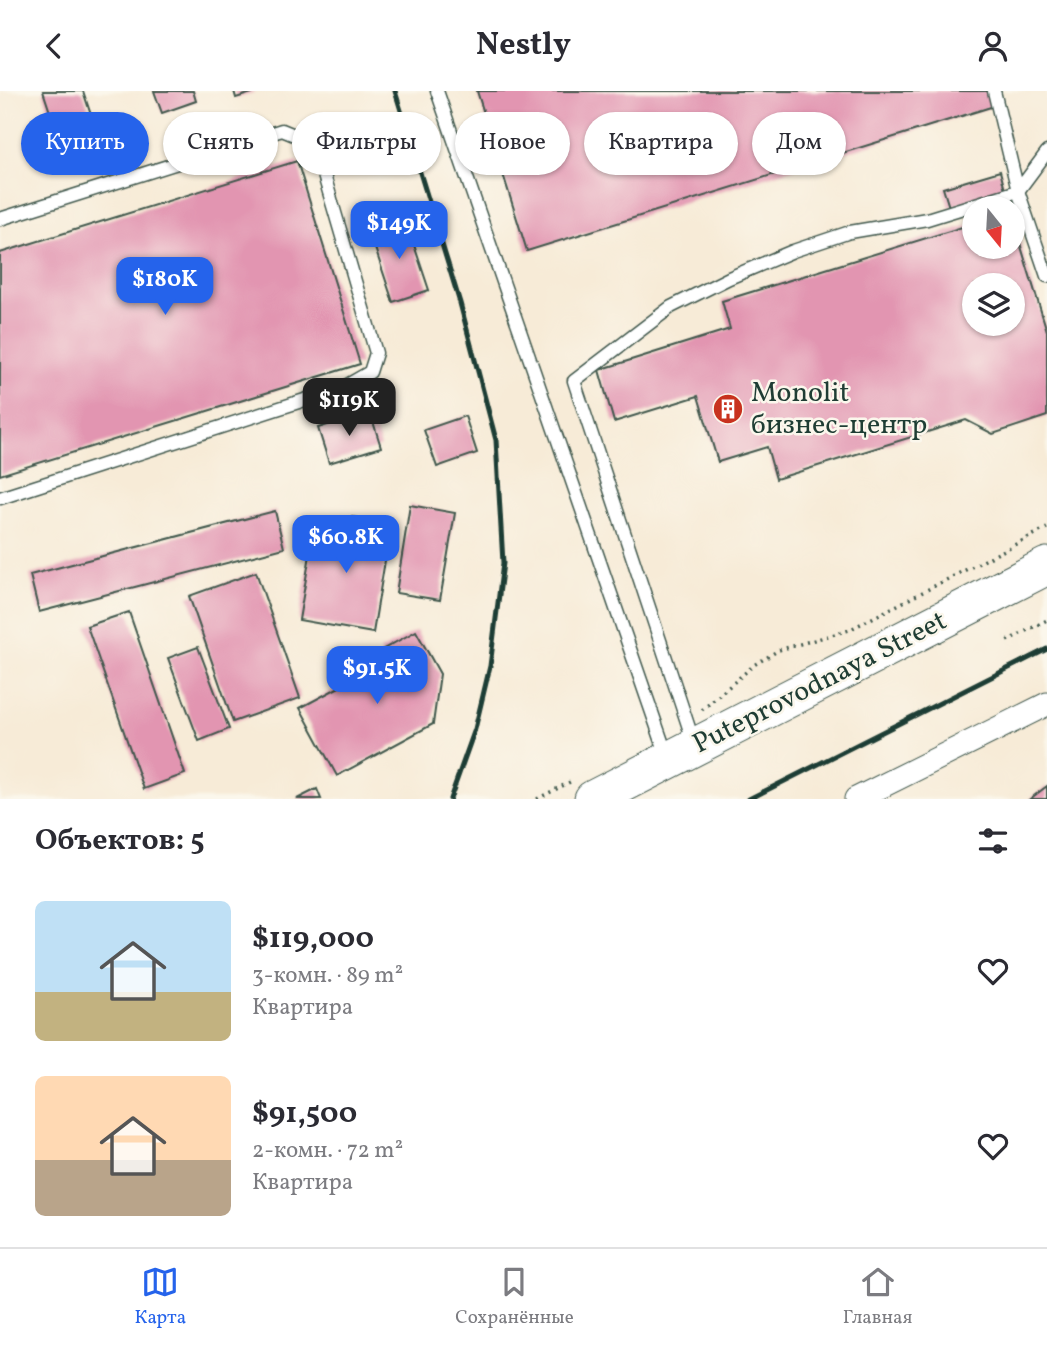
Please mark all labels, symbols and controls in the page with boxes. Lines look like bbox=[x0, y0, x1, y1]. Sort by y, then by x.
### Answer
text: Nestly bbox=[476, 24, 571, 68]
icon: back bbox=[35, 27, 73, 65]
icon: person bbox=[974, 27, 1012, 65]
chip: Купить bbox=[21, 112, 149, 175]
chip: Снять bbox=[163, 112, 278, 175]
chip: Фильтры bbox=[292, 112, 441, 175]
chip: Новое bbox=[455, 112, 570, 175]
chip: Квартира bbox=[584, 112, 738, 175]
chip: Дом bbox=[752, 112, 846, 175]
north arrow bbox=[962, 196, 1026, 259]
map controls bbox=[962, 196, 1025, 336]
pin: $149K bbox=[350, 201, 448, 261]
text: $149K bbox=[367, 208, 431, 240]
pin: $180K bbox=[116, 257, 214, 317]
text: $180K bbox=[132, 264, 198, 296]
button: layers bbox=[962, 273, 1025, 336]
place label: Monolit бизнес-центр bbox=[751, 374, 927, 445]
pin: $119K bbox=[300, 379, 398, 438]
text: $119K bbox=[319, 385, 379, 417]
building icon: Monolit бизнес-центр bbox=[711, 392, 745, 426]
pin: $60.8K bbox=[289, 515, 403, 575]
text: $60.8K bbox=[308, 522, 384, 554]
street label: Puteprovodnaya Street bbox=[686, 602, 954, 764]
pin: $91.5K bbox=[320, 647, 434, 706]
text: $91.5K bbox=[343, 653, 411, 685]
text: Объектов: 5 bbox=[35, 820, 205, 862]
icon: filters bbox=[974, 822, 1012, 860]
text: $119,000 bbox=[252, 918, 374, 960]
icon: home bbox=[91, 929, 175, 1013]
icon: heart bbox=[974, 952, 1012, 990]
text: 3-комн. · 89 m² bbox=[252, 960, 403, 992]
text: Квартира bbox=[252, 992, 353, 1024]
text: $91,500 bbox=[252, 1093, 357, 1135]
icon: home bbox=[91, 1104, 175, 1188]
icon: heart bbox=[974, 1127, 1012, 1165]
text: 2-комн. · 72 m² bbox=[252, 1135, 403, 1167]
text: Квартира bbox=[252, 1167, 353, 1199]
tab: Карта bbox=[135, 1263, 186, 1331]
tab: Сохранённые bbox=[455, 1263, 574, 1331]
tab: Главная bbox=[843, 1263, 912, 1331]

